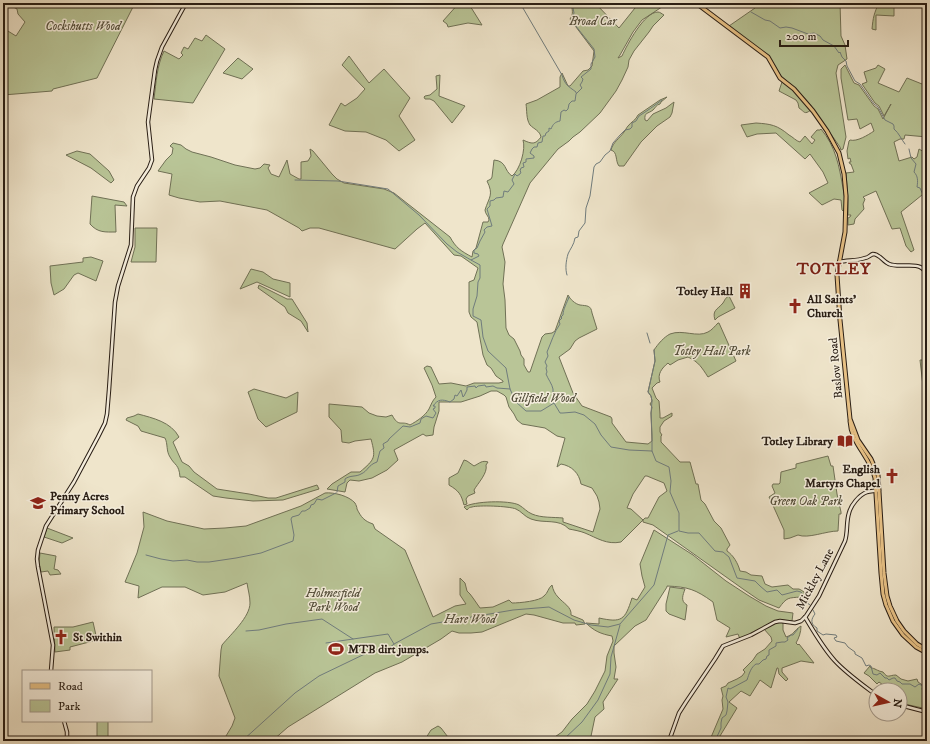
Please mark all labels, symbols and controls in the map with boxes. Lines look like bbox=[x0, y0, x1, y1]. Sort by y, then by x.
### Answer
park label: Broad Car bbox=[568, 14, 618, 29]
park label: Cockshutts Wood bbox=[45, 19, 123, 34]
scale bar bbox=[780, 22, 848, 48]
text: 200 m bbox=[786, 29, 816, 44]
district label: TOTLEY bbox=[796, 259, 871, 279]
building icon: Totley Hall bbox=[736, 282, 754, 300]
place label: Totley Hall bbox=[675, 284, 733, 299]
place label: All Saints' Church bbox=[806, 292, 856, 321]
church icon: All Saints' Church bbox=[786, 297, 804, 315]
street label: Baslow Road bbox=[826, 337, 846, 399]
park label: Totley Hall Park bbox=[674, 344, 750, 359]
park label: Gillfield Wood bbox=[510, 391, 578, 406]
library icon: Totley Library bbox=[836, 432, 854, 450]
place label: Totley Library bbox=[761, 434, 833, 449]
place label: English Martyrs Chapel bbox=[805, 462, 881, 491]
church icon: English Martyrs Chapel bbox=[883, 467, 901, 485]
place label: Penny Acres Primary School bbox=[50, 489, 125, 518]
school or university icon: Penny Acres Primary School bbox=[29, 494, 47, 512]
park label: Green Oak Park bbox=[769, 494, 843, 509]
street label: Mickley Lane bbox=[793, 546, 837, 612]
park label: Holmesfield Park Wood bbox=[305, 586, 363, 615]
park label: Hare Wood bbox=[443, 612, 498, 627]
church icon: St Swithin bbox=[52, 628, 70, 646]
place label: St Swithin bbox=[73, 630, 123, 645]
sports icon: MTB dirt jumps. bbox=[327, 640, 345, 658]
place label: MTB dirt jumps. bbox=[348, 642, 429, 657]
legend bbox=[22, 670, 152, 722]
text: Road bbox=[58, 679, 83, 694]
north arrow bbox=[868, 682, 908, 722]
text: N bbox=[889, 698, 904, 709]
text: Park bbox=[58, 699, 80, 714]

